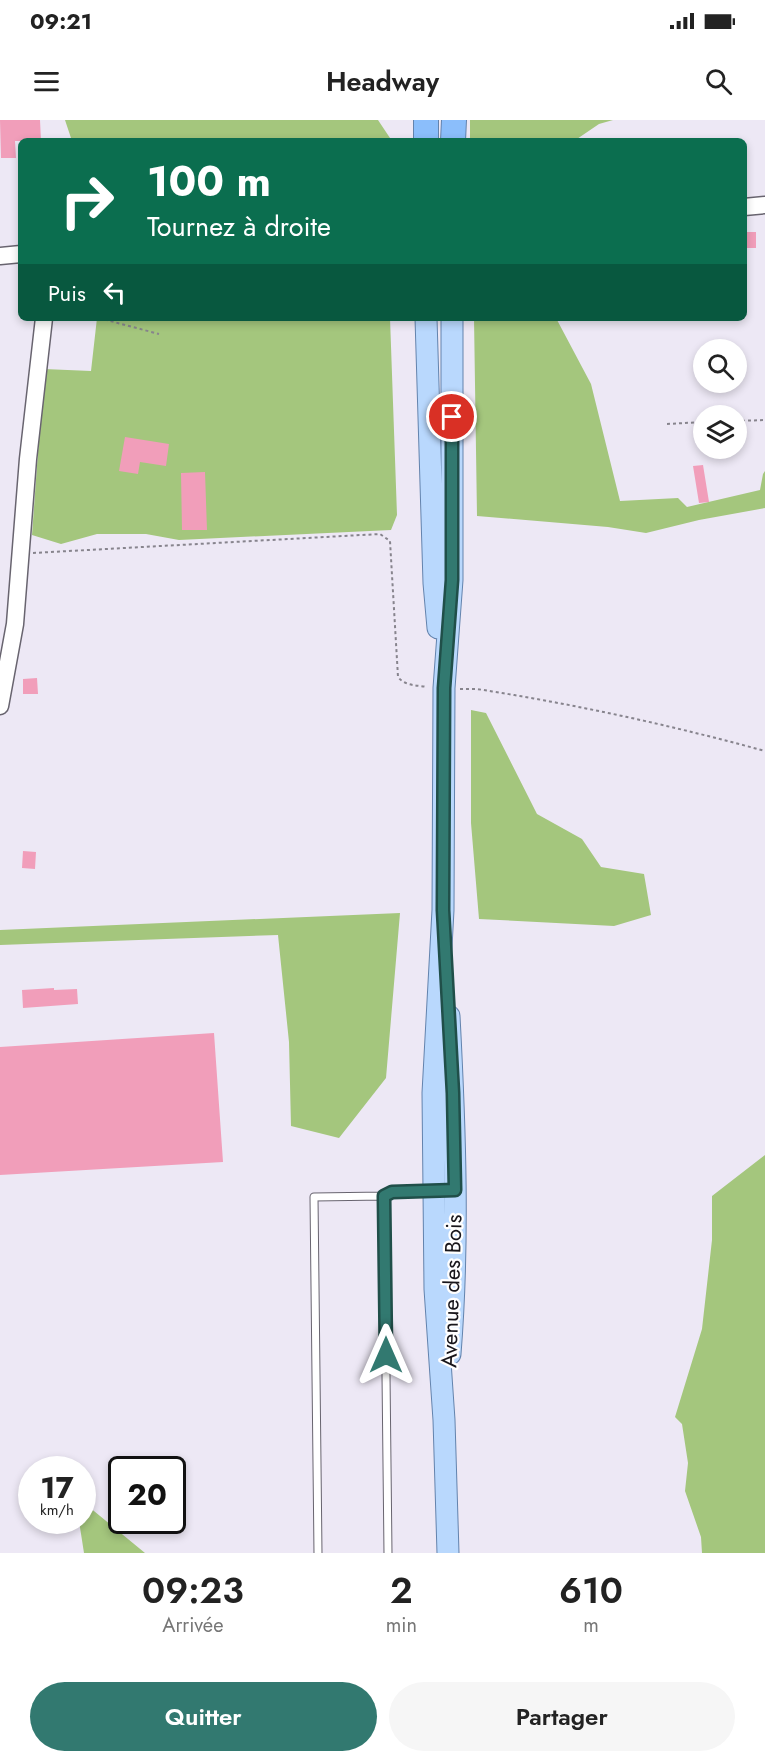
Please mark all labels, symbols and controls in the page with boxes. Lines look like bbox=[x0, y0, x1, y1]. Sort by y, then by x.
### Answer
text: 09:21 bbox=[30, 5, 92, 37]
text: Headway bbox=[326, 62, 439, 101]
icon: menu bbox=[30, 65, 63, 98]
icon: search bbox=[702, 65, 735, 98]
text: 100 m bbox=[147, 151, 271, 212]
icon: right bbox=[48, 162, 126, 240]
text: Tournez à droite bbox=[147, 207, 331, 246]
icon: left bbox=[98, 276, 131, 309]
text: Puis bbox=[48, 277, 86, 309]
map controls bbox=[693, 339, 747, 459]
button: search bbox=[693, 339, 747, 393]
pin bbox=[426, 391, 477, 442]
icon: arrive bbox=[435, 400, 468, 433]
button: layers bbox=[693, 405, 747, 459]
street label: Avenue des Bois bbox=[432, 1214, 470, 1368]
position arrow bbox=[354, 1323, 418, 1387]
speed limit sign: 20 bbox=[108, 1456, 186, 1534]
text: 17 bbox=[40, 1466, 74, 1509]
text: km/h bbox=[40, 1499, 74, 1521]
text: 09:23 bbox=[142, 1564, 244, 1616]
text: 2 bbox=[390, 1564, 413, 1616]
text: 610 bbox=[559, 1564, 623, 1616]
text: Arrivée bbox=[162, 1611, 223, 1640]
text: min bbox=[386, 1611, 417, 1640]
text: m bbox=[583, 1611, 599, 1640]
button: Quitter bbox=[30, 1682, 377, 1751]
button: Partager bbox=[389, 1682, 735, 1751]

